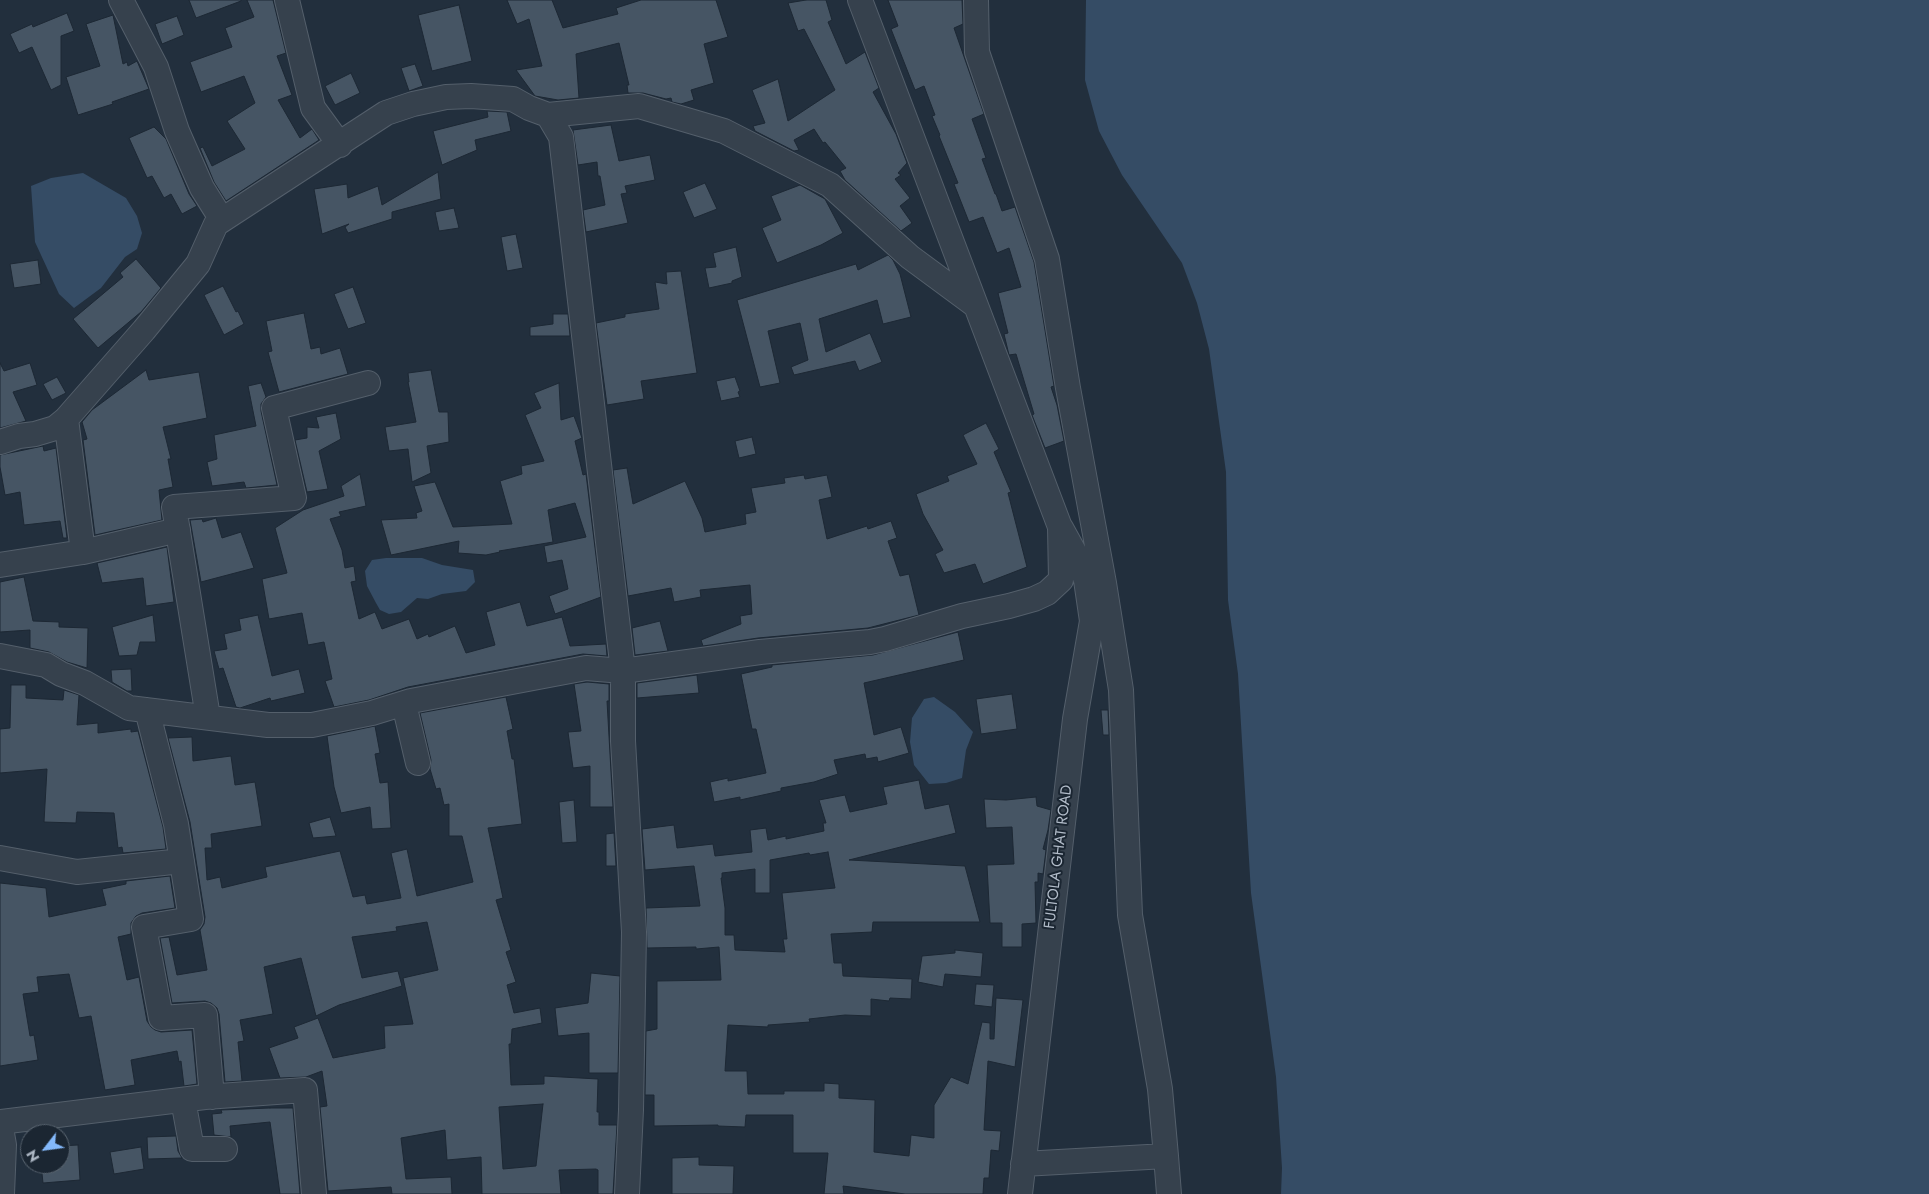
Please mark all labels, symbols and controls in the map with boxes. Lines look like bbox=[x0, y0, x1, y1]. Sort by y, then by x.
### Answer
street label: FULTOLA GHAT ROAD bbox=[1041, 784, 1077, 930]
north arrow bbox=[20, 1124, 70, 1174]
text: N bbox=[21, 1146, 44, 1166]

